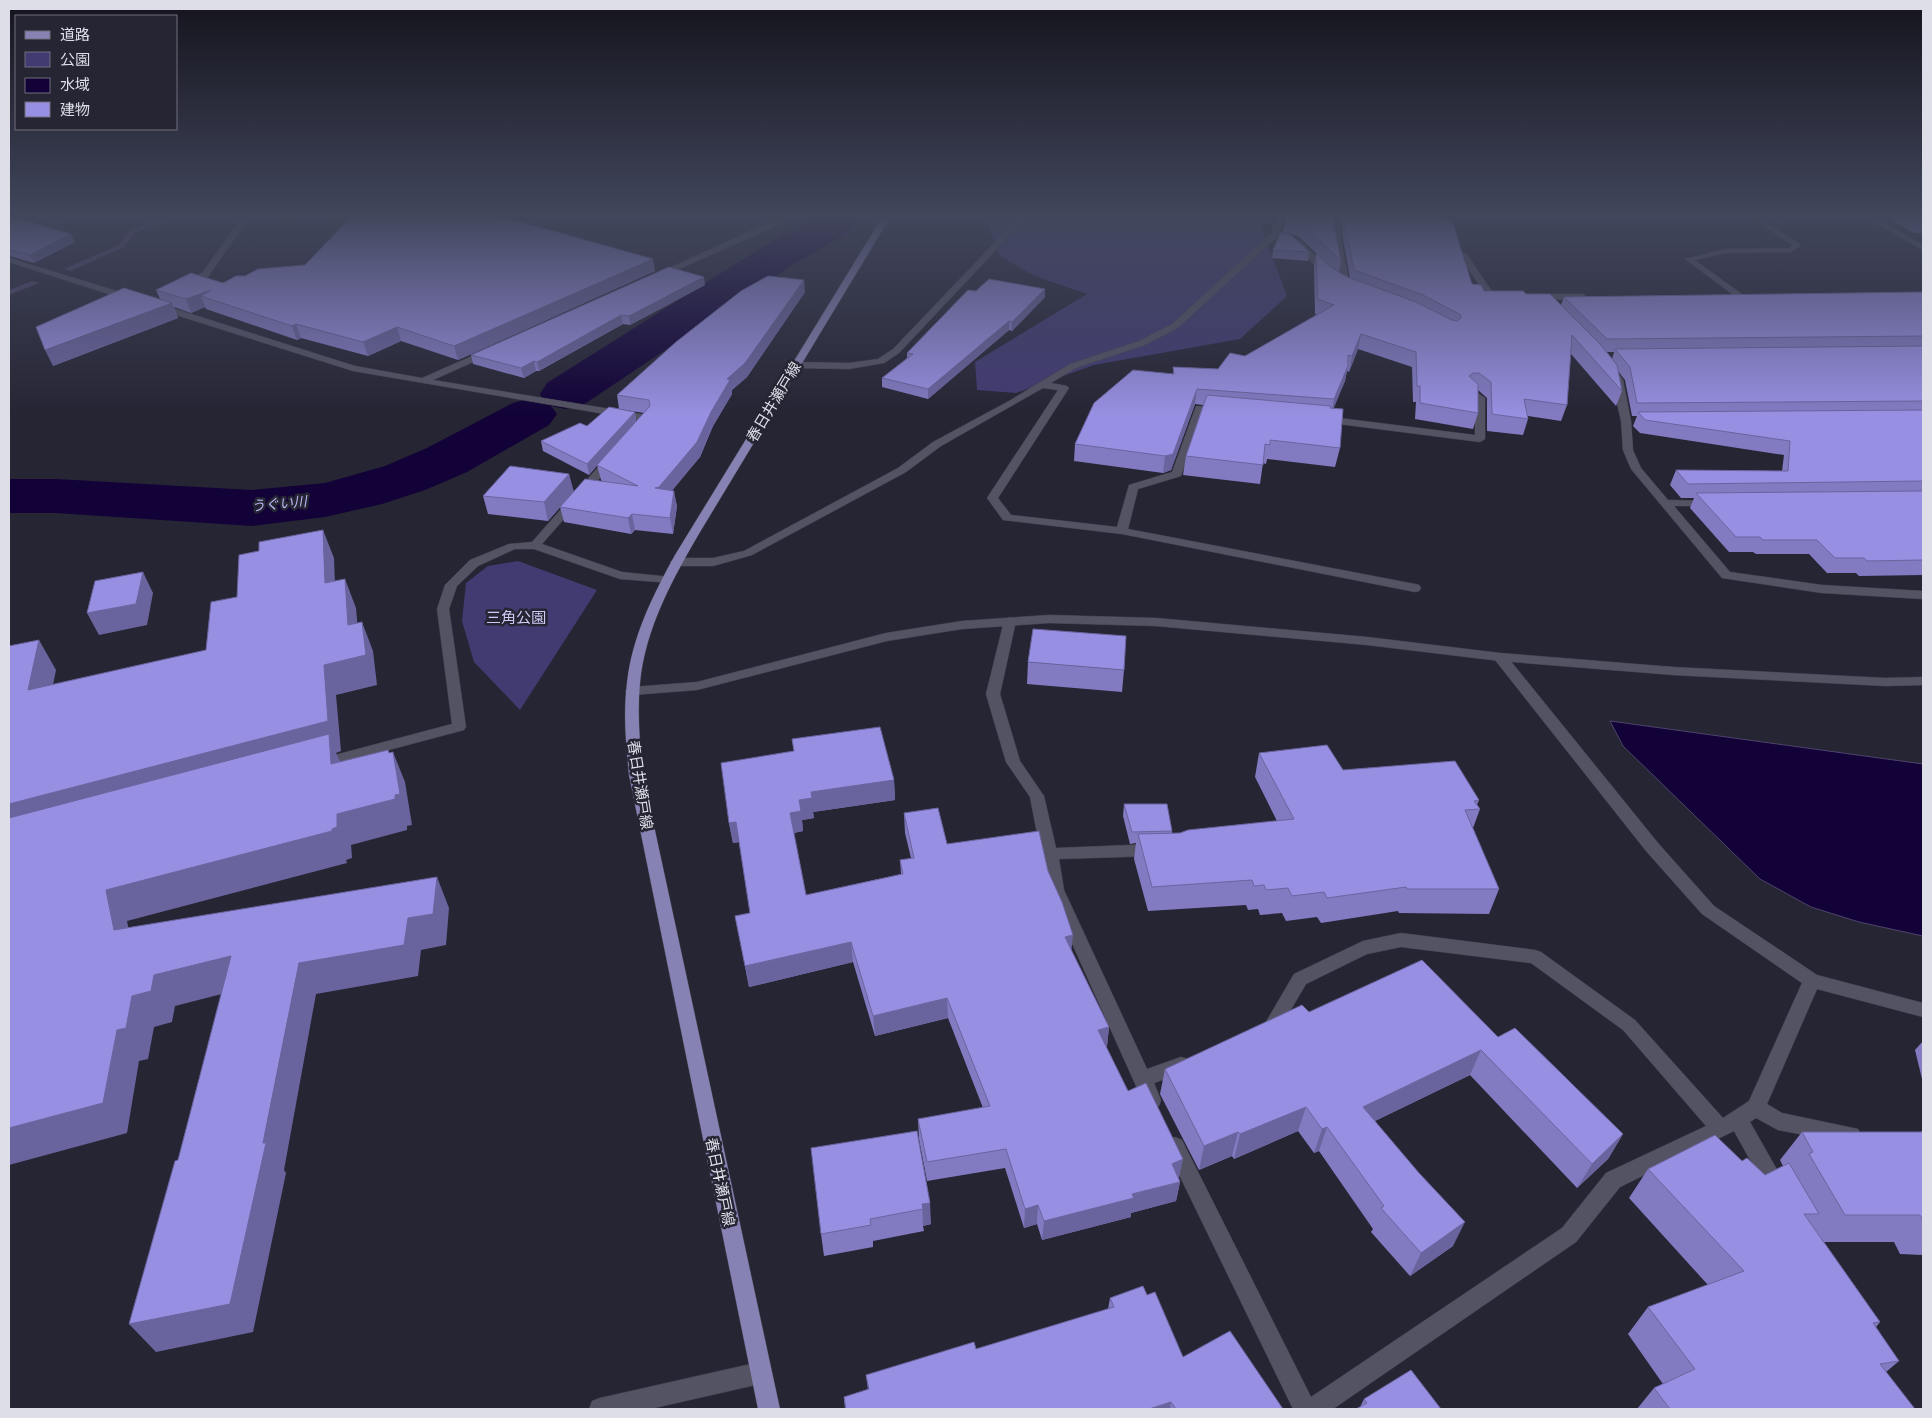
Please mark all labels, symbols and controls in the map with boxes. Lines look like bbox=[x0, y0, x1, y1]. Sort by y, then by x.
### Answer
legend bbox=[15, 15, 178, 130]
text: 道路 bbox=[60, 26, 90, 44]
text: 公園 bbox=[60, 51, 90, 69]
text: 水域 bbox=[60, 76, 90, 94]
text: 建物 bbox=[60, 101, 90, 119]
street label: 春日井瀬戸線 bbox=[743, 359, 805, 445]
water label: うぐい川 bbox=[250, 493, 310, 515]
park label: 三角公園 bbox=[486, 609, 546, 627]
street label: 春日井瀬戸線 bbox=[624, 739, 656, 831]
street label: 春日井瀬戸線 bbox=[702, 1136, 738, 1228]

